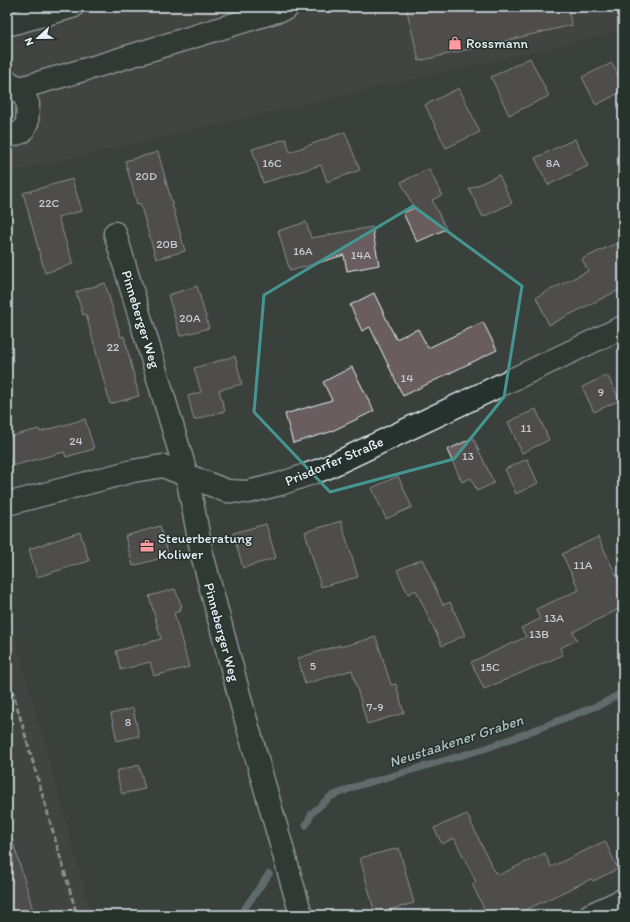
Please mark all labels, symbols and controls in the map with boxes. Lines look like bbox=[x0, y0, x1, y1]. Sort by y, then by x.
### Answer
north arrow bbox=[18, 18, 58, 58]
shop icon: Rossmann bbox=[447, 35, 463, 51]
place label: Rossmann bbox=[466, 35, 529, 52]
text: N bbox=[22, 36, 37, 47]
house number: 16C bbox=[262, 156, 282, 170]
house number: 8A bbox=[546, 156, 560, 170]
house number: 20D bbox=[135, 169, 157, 183]
house number: 22C bbox=[39, 196, 59, 210]
house number: 20B bbox=[156, 237, 178, 251]
house number: 16A bbox=[293, 244, 313, 258]
house number: 14A bbox=[351, 248, 372, 262]
street label: Pinneberger Weg bbox=[118, 268, 164, 371]
house number: 20A bbox=[179, 311, 201, 325]
house number: 22 bbox=[107, 340, 120, 354]
house number: 14 bbox=[401, 371, 413, 385]
house number: 9 bbox=[598, 385, 604, 399]
house number: 11 bbox=[520, 421, 532, 435]
street label: Prisdorfer Straße bbox=[282, 433, 386, 490]
house number: 24 bbox=[69, 434, 83, 448]
house number: 13 bbox=[462, 449, 475, 463]
place label: Steuerberatung Koliwer bbox=[158, 530, 253, 563]
office icon: Steuerberatung Koliwer bbox=[139, 538, 155, 554]
house number: 11A bbox=[574, 558, 593, 572]
street label: Pinneberger Weg bbox=[200, 581, 243, 684]
house number: 13A bbox=[544, 611, 564, 625]
house number: 13B bbox=[529, 627, 549, 641]
house number: 5 bbox=[310, 659, 316, 673]
house number: 15C bbox=[480, 660, 500, 674]
house number: 7-9 bbox=[366, 700, 384, 714]
water label: Neustaakener Graben bbox=[387, 711, 525, 771]
house number: 8 bbox=[125, 715, 132, 729]

